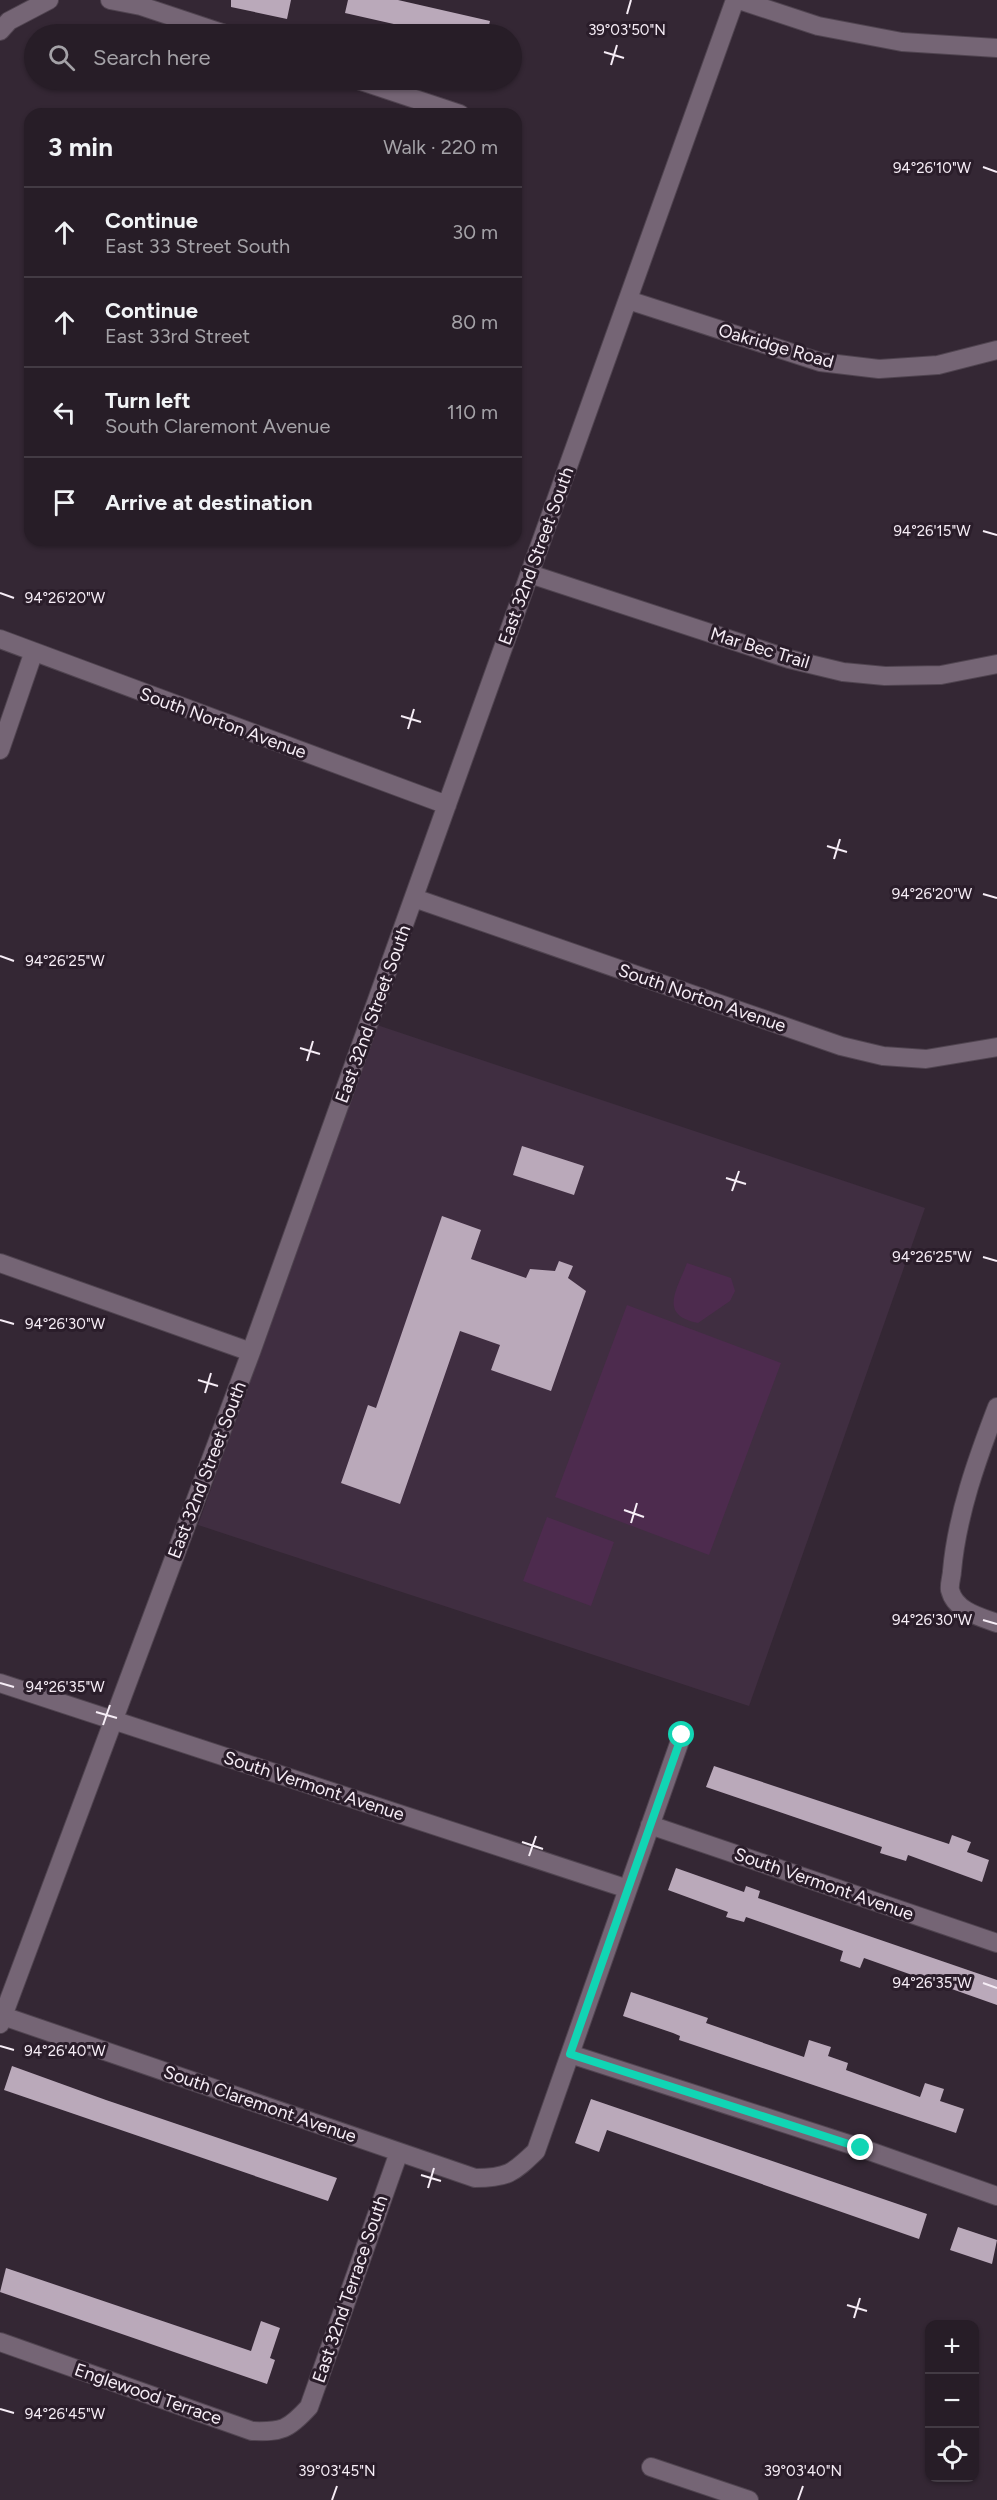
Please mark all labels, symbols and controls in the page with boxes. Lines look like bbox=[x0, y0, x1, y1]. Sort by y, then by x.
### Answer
text: 39°03'50"N bbox=[588, 21, 666, 39]
search box bbox=[24, 24, 522, 90]
icon: search bbox=[45, 41, 78, 74]
text: Search here bbox=[93, 44, 211, 71]
text: 3 min bbox=[48, 131, 113, 163]
text: Walk · 220 m bbox=[383, 135, 498, 159]
text: 94°26'10"W bbox=[893, 159, 972, 177]
text: Continue bbox=[105, 207, 198, 234]
icon: ahead bbox=[48, 216, 81, 249]
text: 30 m bbox=[452, 220, 498, 244]
text: East 33 Street South bbox=[105, 234, 290, 258]
text: Continue bbox=[105, 297, 198, 324]
icon: ahead bbox=[48, 306, 81, 339]
text: 80 m bbox=[451, 310, 498, 334]
street label: Oakridge Road bbox=[716, 319, 836, 373]
text: East 33rd Street bbox=[105, 324, 250, 348]
text: Turn left bbox=[105, 387, 191, 414]
icon: left bbox=[48, 396, 81, 429]
text: 110 m bbox=[447, 400, 498, 424]
text: South Claremont Avenue bbox=[105, 414, 330, 438]
street label: East 32nd Street South bbox=[494, 464, 578, 648]
icon: arrive bbox=[48, 486, 81, 519]
text: Arrive at destination bbox=[105, 489, 313, 516]
text: 94°26'15"W bbox=[893, 522, 971, 540]
text: 94°26'20"W bbox=[25, 589, 106, 607]
street label: Mar Bec Trail bbox=[708, 623, 812, 673]
street label: South Norton Avenue bbox=[137, 683, 310, 763]
text: 94°26'20"W bbox=[892, 885, 973, 903]
street label: East 32nd Street South bbox=[331, 922, 415, 1106]
text: 94°26'25"W bbox=[25, 952, 105, 970]
street label: South Norton Avenue bbox=[615, 959, 789, 1037]
text: 94°26'25"W bbox=[892, 1248, 972, 1266]
text: 94°26'30"W bbox=[25, 1315, 106, 1333]
street label: East 32nd Street South bbox=[163, 1378, 251, 1562]
text: 94°26'30"W bbox=[892, 1611, 973, 1629]
text: 94°26'35"W bbox=[25, 1678, 105, 1696]
route start bbox=[668, 1721, 694, 1747]
street label: South Vermont Avenue bbox=[221, 1746, 407, 1826]
street label: South Vermont Avenue bbox=[731, 1843, 917, 1925]
text: 94°26'35"W bbox=[892, 1974, 972, 1992]
text: 94°26'40"W bbox=[24, 2042, 106, 2060]
street label: South Claremont Avenue bbox=[161, 2061, 360, 2147]
route end bbox=[847, 2134, 873, 2160]
street label: East 32nd Terrace South bbox=[308, 2192, 392, 2386]
map controls bbox=[925, 2320, 979, 2482]
button: + bbox=[925, 2320, 979, 2374]
street label: Englewood Terrace bbox=[72, 2359, 225, 2430]
button: − bbox=[925, 2374, 979, 2428]
text: 94°26'45"W bbox=[25, 2405, 106, 2423]
button: locate bbox=[925, 2428, 979, 2482]
text: 39°03'45"N bbox=[298, 2462, 376, 2480]
text: 39°03'40"N bbox=[764, 2462, 842, 2480]

